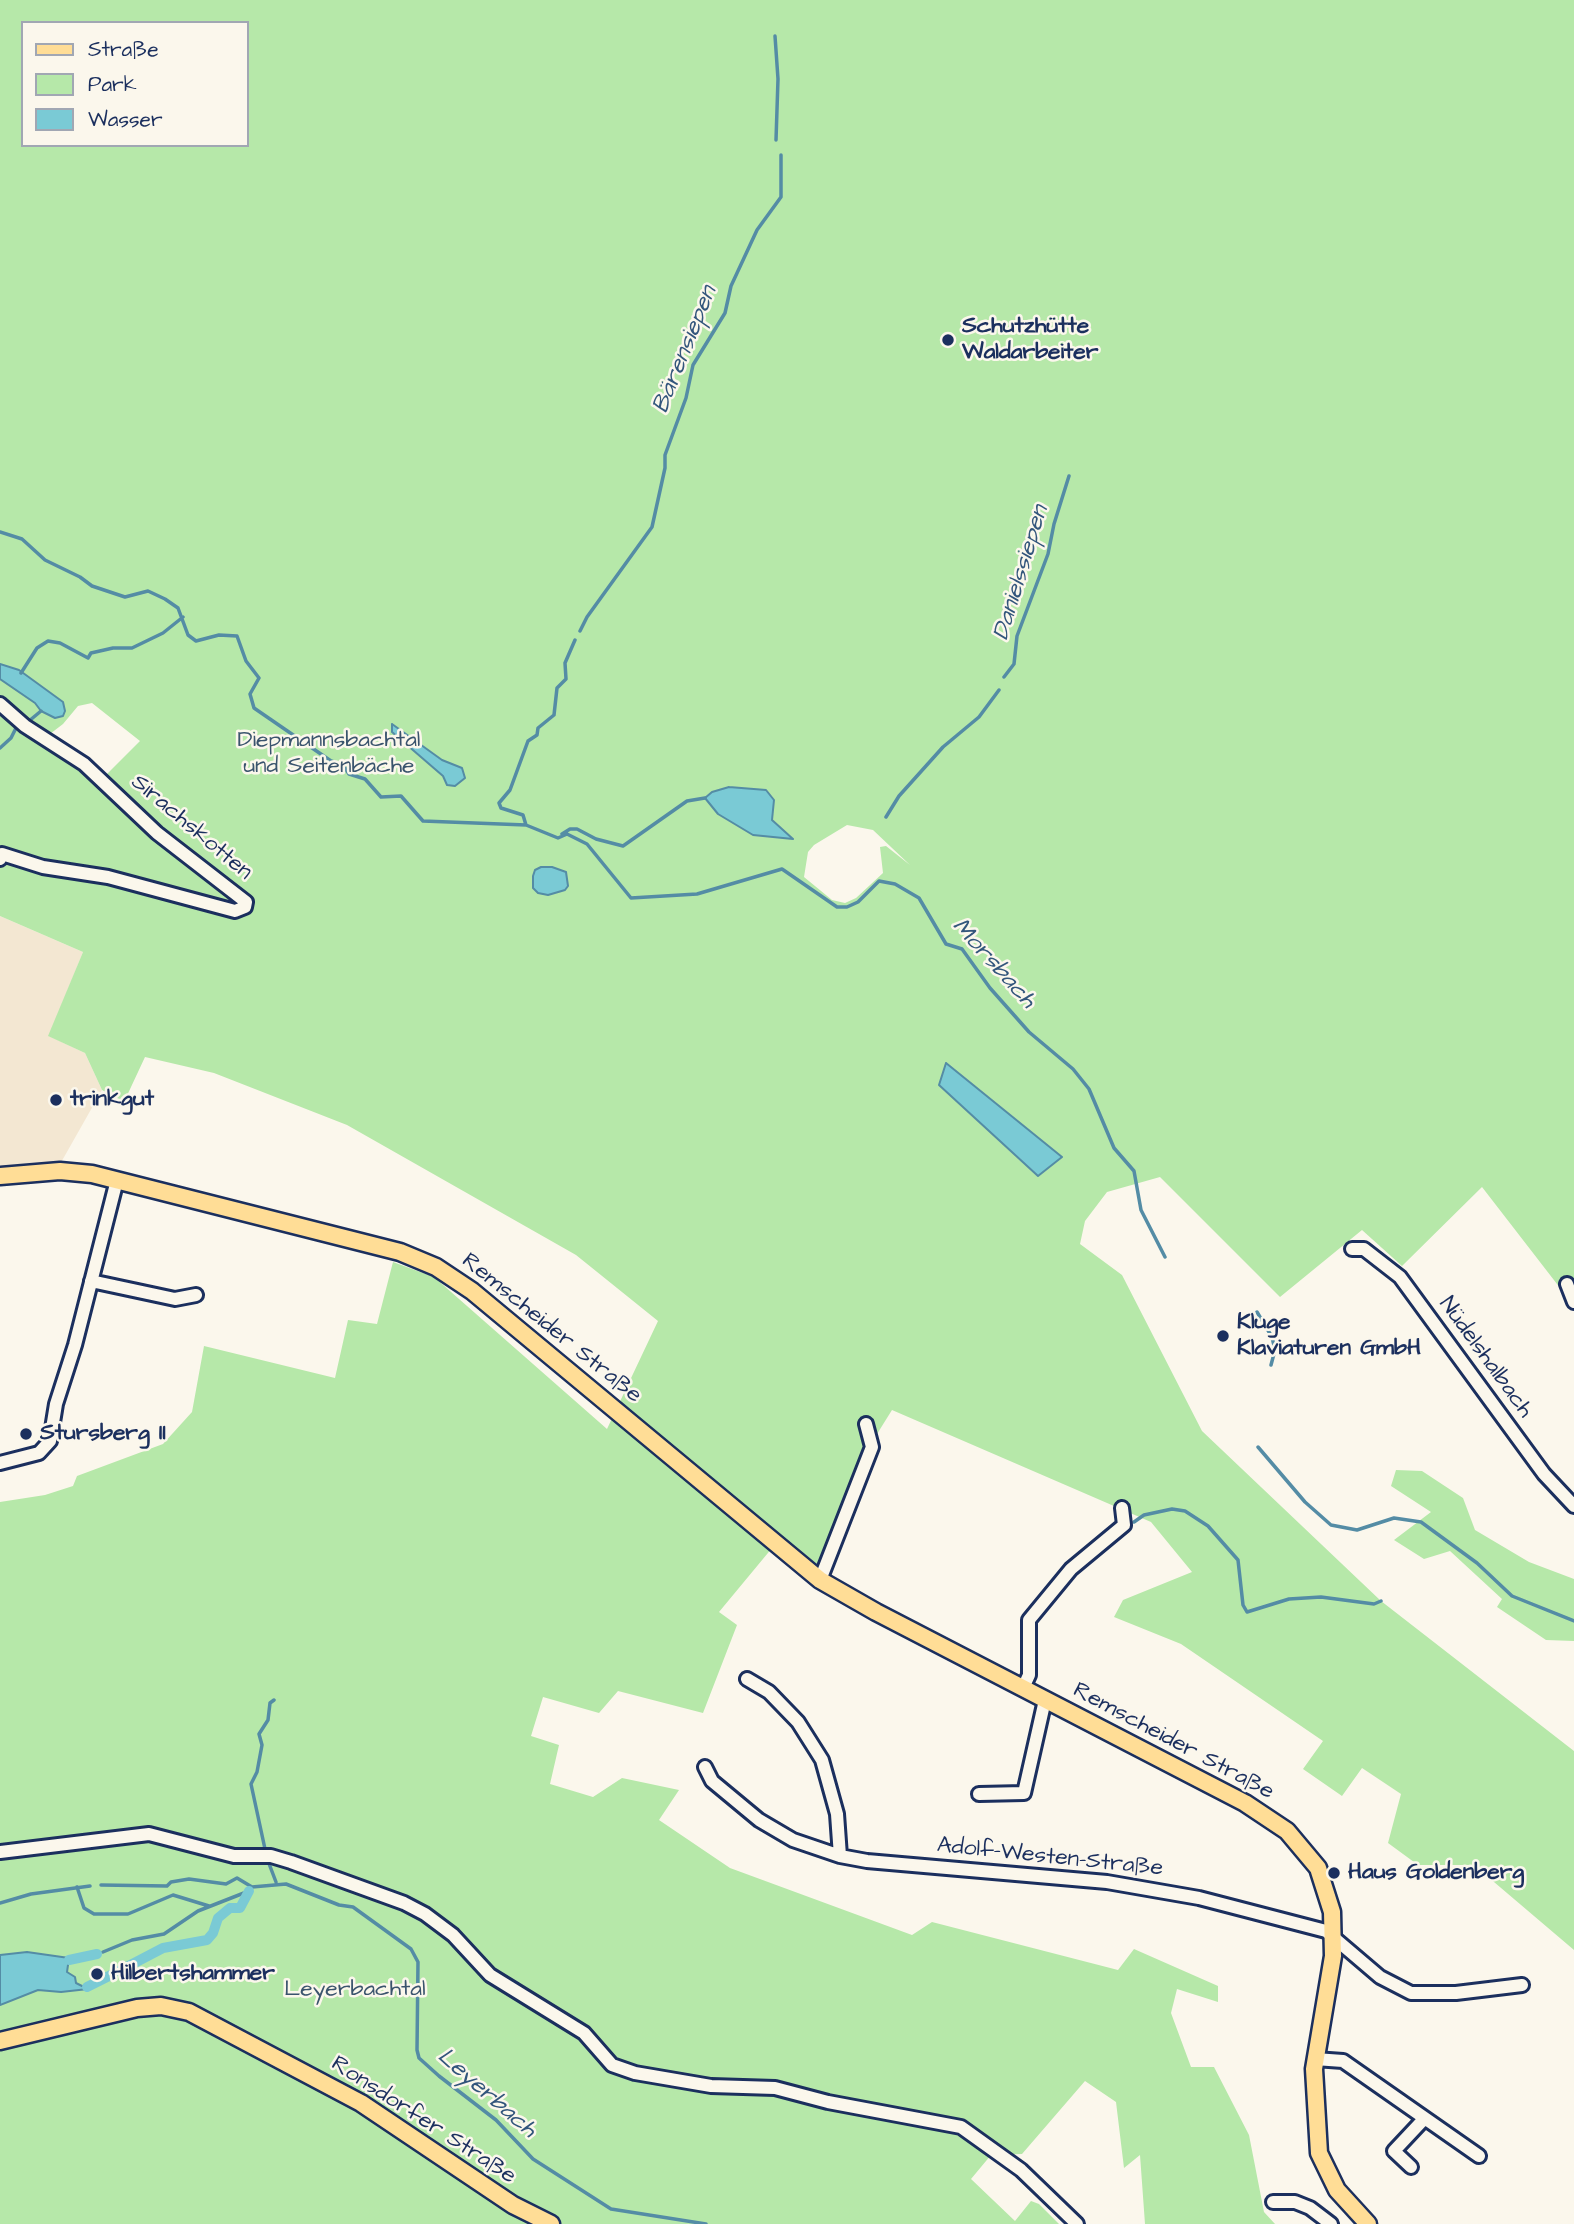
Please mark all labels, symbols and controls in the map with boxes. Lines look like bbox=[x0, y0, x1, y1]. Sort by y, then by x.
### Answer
legend bbox=[21, 21, 248, 147]
text: Straße bbox=[88, 35, 159, 64]
text: Park bbox=[88, 70, 137, 99]
text: Wasser bbox=[88, 105, 162, 134]
water label: Bärensiepen bbox=[647, 282, 725, 418]
place label: Schutzhütte Waldarbeiter bbox=[962, 313, 1098, 367]
marker: Schutzhütte Waldarbeiter bbox=[940, 332, 956, 348]
water label: Danielssiepen bbox=[988, 502, 1056, 644]
park label: Diepmannsbachtal und Seitenbäche bbox=[238, 727, 420, 781]
street label: Sirachskotten bbox=[125, 769, 257, 887]
water label: Morsbach bbox=[945, 913, 1041, 1015]
place label: trinkgut bbox=[70, 1086, 154, 1114]
marker: trinkgut bbox=[48, 1092, 64, 1108]
street label: Remscheider Straße bbox=[455, 1248, 647, 1410]
street label: Nüdelshalbach bbox=[1432, 1292, 1538, 1424]
place label: Kluge Klaviaturen GmbH bbox=[1237, 1309, 1421, 1363]
marker: Kluge Klaviaturen GmbH bbox=[1215, 1328, 1231, 1344]
place label: Stursberg II bbox=[40, 1420, 166, 1448]
marker: Stursberg II bbox=[18, 1426, 34, 1442]
street label: Remscheider Straße bbox=[1068, 1677, 1278, 1807]
street label: Adolf-Westen-Straße bbox=[936, 1832, 1164, 1884]
place label: Haus Goldenberg bbox=[1348, 1859, 1524, 1887]
marker: Haus Goldenberg bbox=[1326, 1865, 1342, 1881]
place label: Hilbertshammer bbox=[111, 1960, 275, 1988]
marker: Hilbertshammer bbox=[89, 1966, 105, 1982]
park label: Leyerbachtal bbox=[284, 1976, 426, 2004]
water label: Leyerbach bbox=[431, 2043, 541, 2145]
street label: Ronsdorfer Straße bbox=[325, 2051, 521, 2191]

